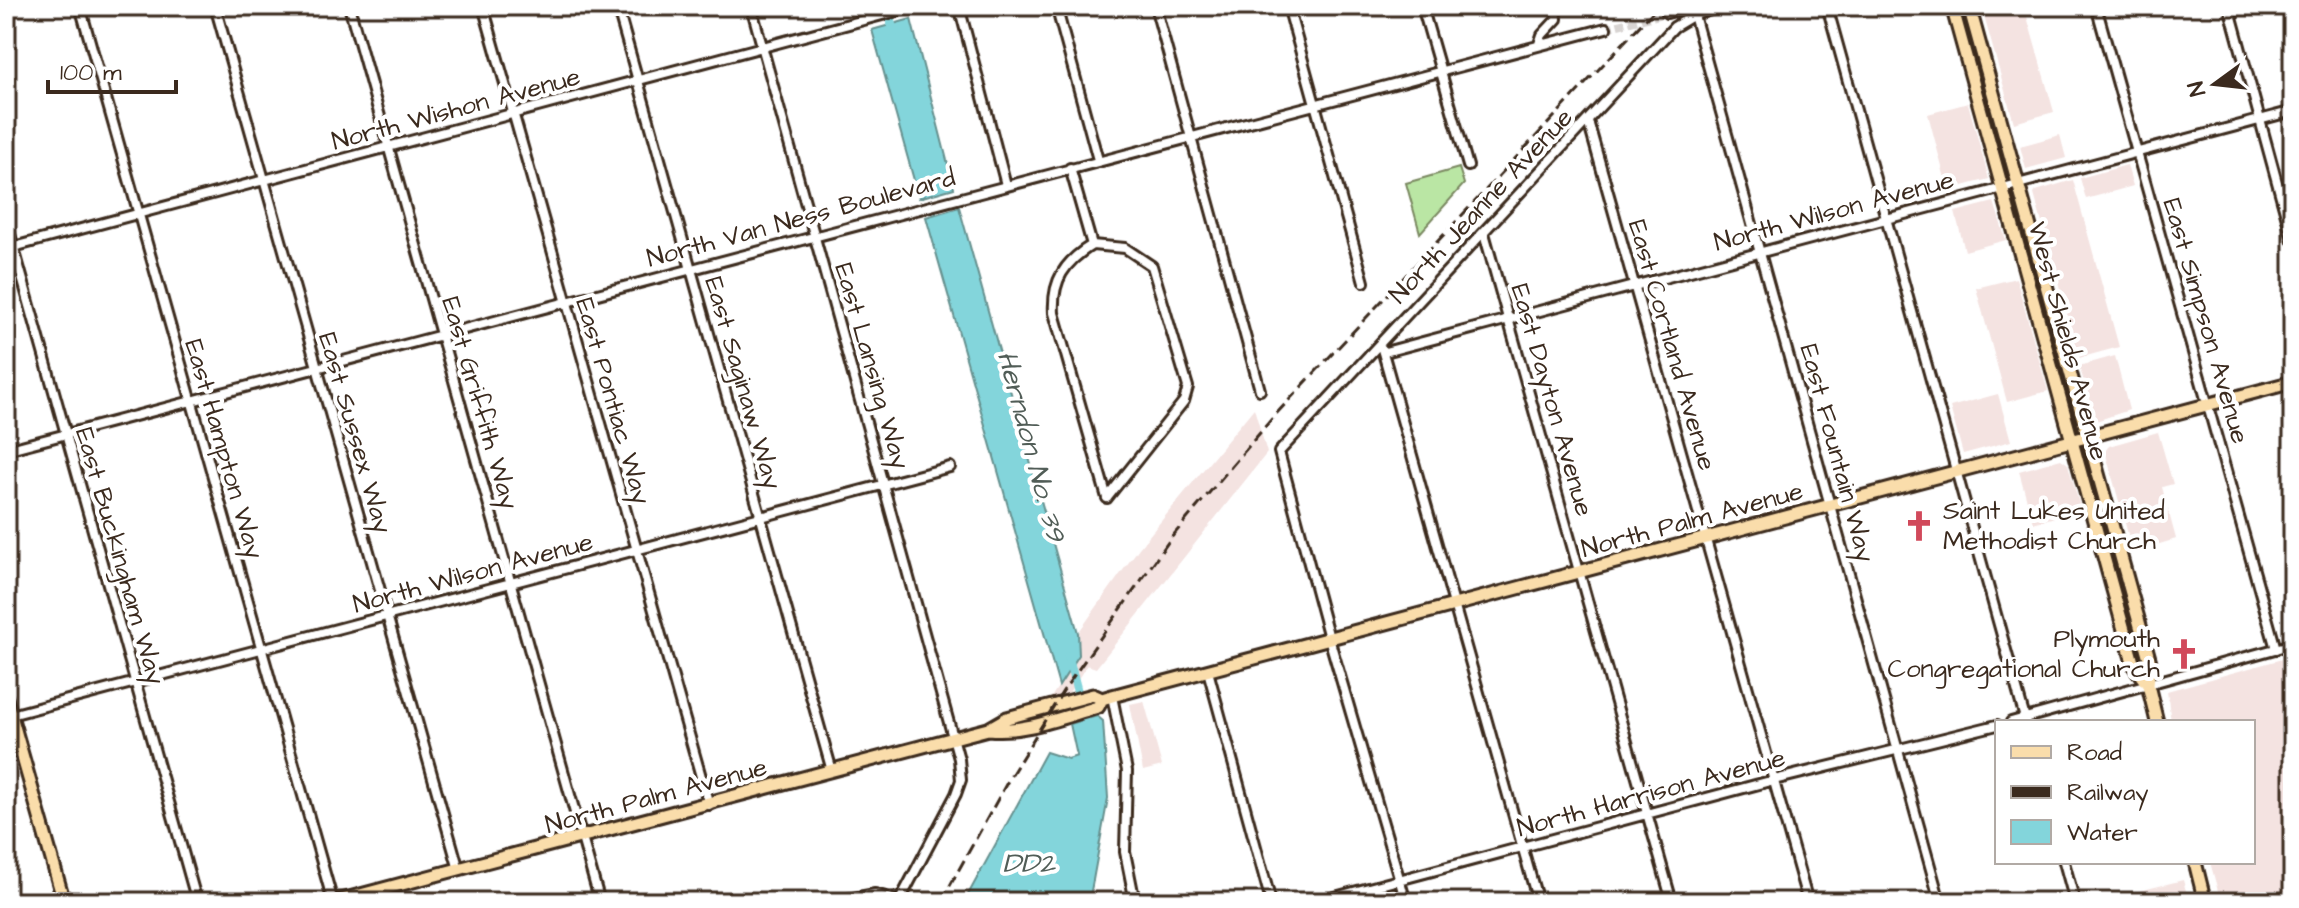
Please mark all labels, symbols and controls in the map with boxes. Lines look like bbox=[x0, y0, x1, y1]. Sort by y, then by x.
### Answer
scale bar bbox=[48, 44, 176, 94]
north arrow bbox=[2175, 44, 2255, 124]
text: 100 m bbox=[60, 56, 122, 90]
street label: North Wishon Avenue bbox=[328, 58, 584, 160]
text: N bbox=[2180, 78, 2214, 99]
street label: North Jeanne Avenue bbox=[1381, 100, 1581, 312]
street label: North Van Ness Boulevard bbox=[643, 159, 959, 277]
street label: North Wilson Avenue bbox=[1710, 162, 1958, 260]
street label: East Simpson Avenue bbox=[2154, 194, 2258, 448]
street label: East Cortland Avenue bbox=[1619, 216, 1725, 474]
street label: West Shields Avenue bbox=[2019, 218, 2117, 464]
street label: East Lansing Way bbox=[823, 259, 919, 474]
street label: East Saginaw Way bbox=[694, 273, 791, 494]
street label: East Dayton Avenue bbox=[1500, 280, 1602, 521]
street label: East Griffith Way bbox=[431, 293, 528, 514]
street label: East Pontiac Way bbox=[564, 294, 660, 509]
street label: East Sussex Way bbox=[307, 328, 401, 538]
street label: East Hampton Way bbox=[174, 335, 273, 564]
street label: East Fountain Way bbox=[1789, 340, 1883, 567]
water label: Herndon No. 39 bbox=[987, 347, 1076, 547]
street label: East Buckingham Way bbox=[64, 423, 174, 689]
street label: North Palm Avenue bbox=[1577, 473, 1807, 567]
place label: Saint Lukes United Methodist Church bbox=[1943, 493, 2165, 559]
church icon: Saint Lukes United Methodist Church bbox=[1902, 509, 1936, 543]
street label: North Wilson Avenue bbox=[349, 524, 597, 622]
place label: Plymouth Congregational Church bbox=[1888, 621, 2160, 689]
church icon: Plymouth Congregational Church bbox=[2167, 637, 2201, 671]
legend bbox=[1995, 720, 2255, 864]
text: Road bbox=[2067, 736, 2122, 770]
street label: North Harrison Avenue bbox=[1513, 740, 1789, 846]
street label: North Palm Avenue bbox=[541, 749, 771, 843]
text: Railway bbox=[2067, 776, 2149, 811]
text: Water bbox=[2067, 816, 2138, 850]
water label: DD2 bbox=[1003, 844, 1056, 883]

